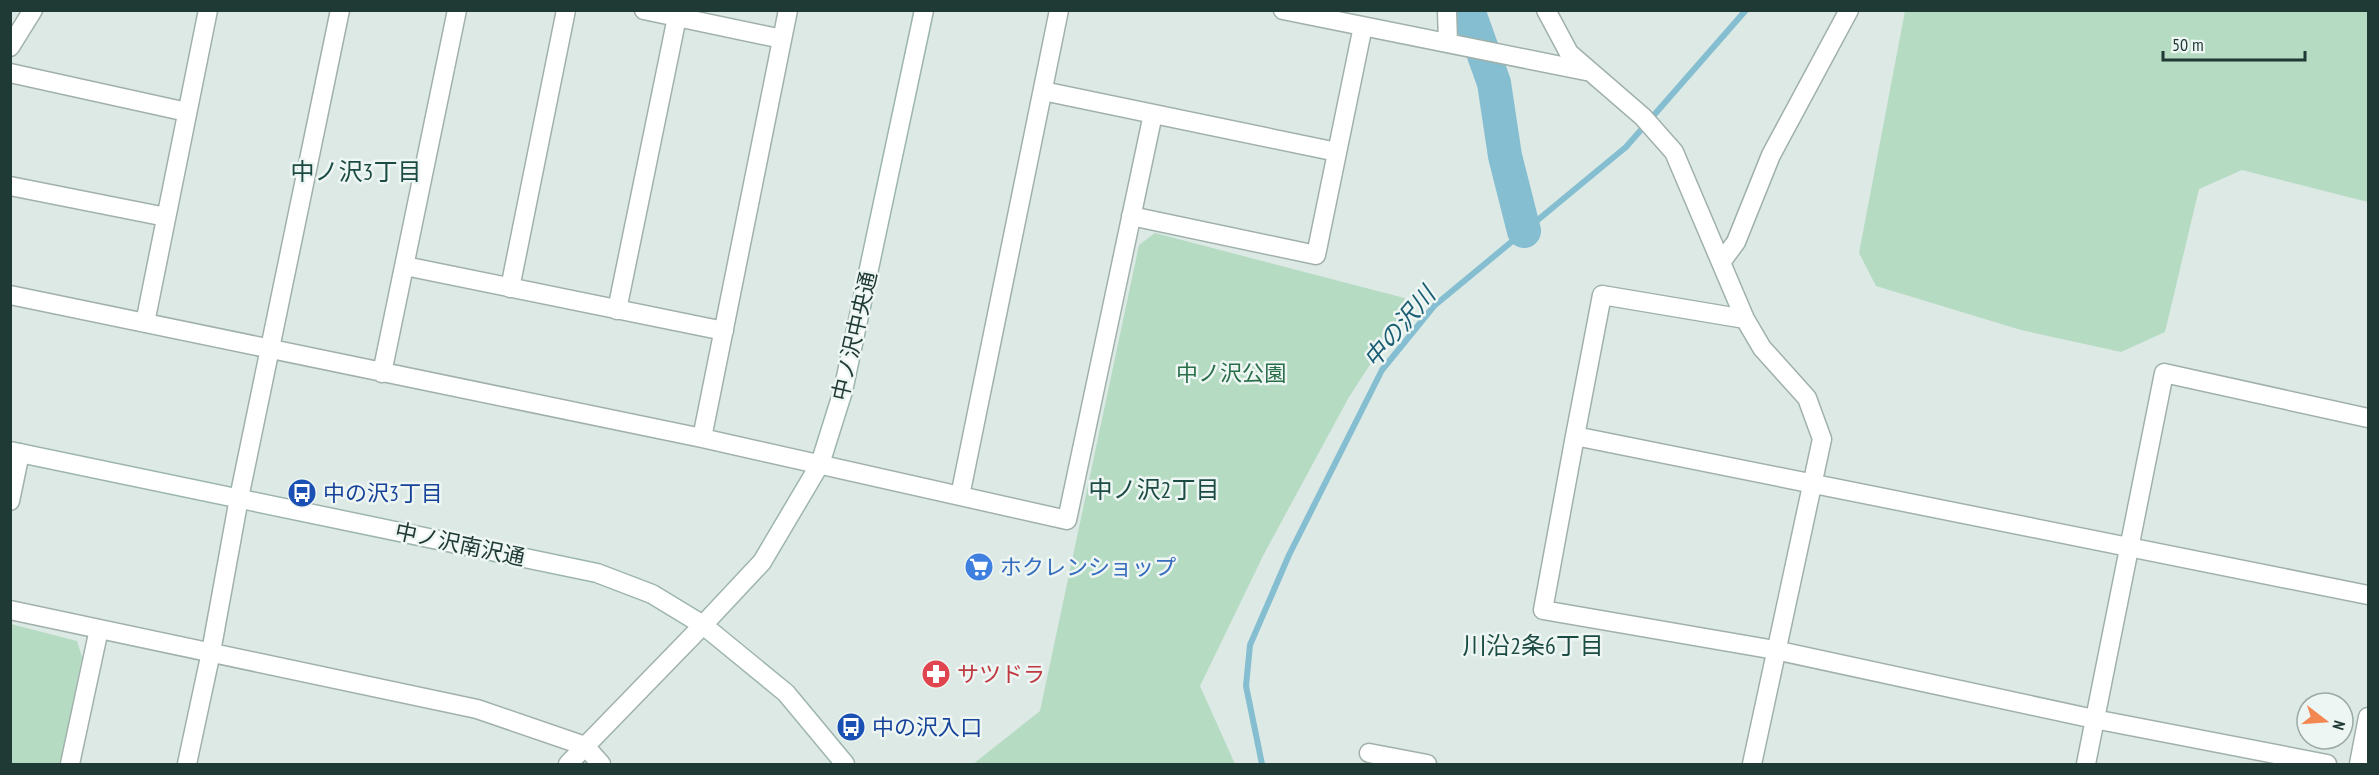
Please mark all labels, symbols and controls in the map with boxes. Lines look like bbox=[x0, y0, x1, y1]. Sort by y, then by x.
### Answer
scale bar bbox=[2163, 24, 2306, 62]
text: 50 m bbox=[2172, 33, 2204, 56]
district label: 中ノ沢3丁目 bbox=[291, 156, 421, 187]
street label: 中ノ沢中央通 bbox=[826, 269, 882, 403]
water label: 中の沢川 bbox=[1356, 278, 1444, 374]
park label: 中ノ沢公園 bbox=[1176, 359, 1286, 387]
district label: 中ノ沢2丁目 bbox=[1089, 474, 1219, 505]
bus stop icon: 中の沢3丁目 bbox=[286, 477, 318, 509]
place label: 中の沢3丁目 bbox=[323, 479, 443, 507]
street label: 中ノ沢南沢通 bbox=[393, 517, 527, 571]
supermarket icon: ホクレンショップ bbox=[963, 551, 995, 583]
place label: ホクレンショップ bbox=[1000, 553, 1176, 581]
district label: 川沿2条6丁目 bbox=[1462, 630, 1604, 661]
pharmacy icon: サツドラ bbox=[920, 658, 952, 690]
place label: サツドラ bbox=[957, 660, 1045, 688]
north arrow bbox=[2295, 691, 2355, 751]
bus stop icon: 中の沢入口 bbox=[835, 711, 867, 743]
place label: 中の沢入口 bbox=[872, 713, 982, 741]
text: N bbox=[2329, 718, 2350, 732]

